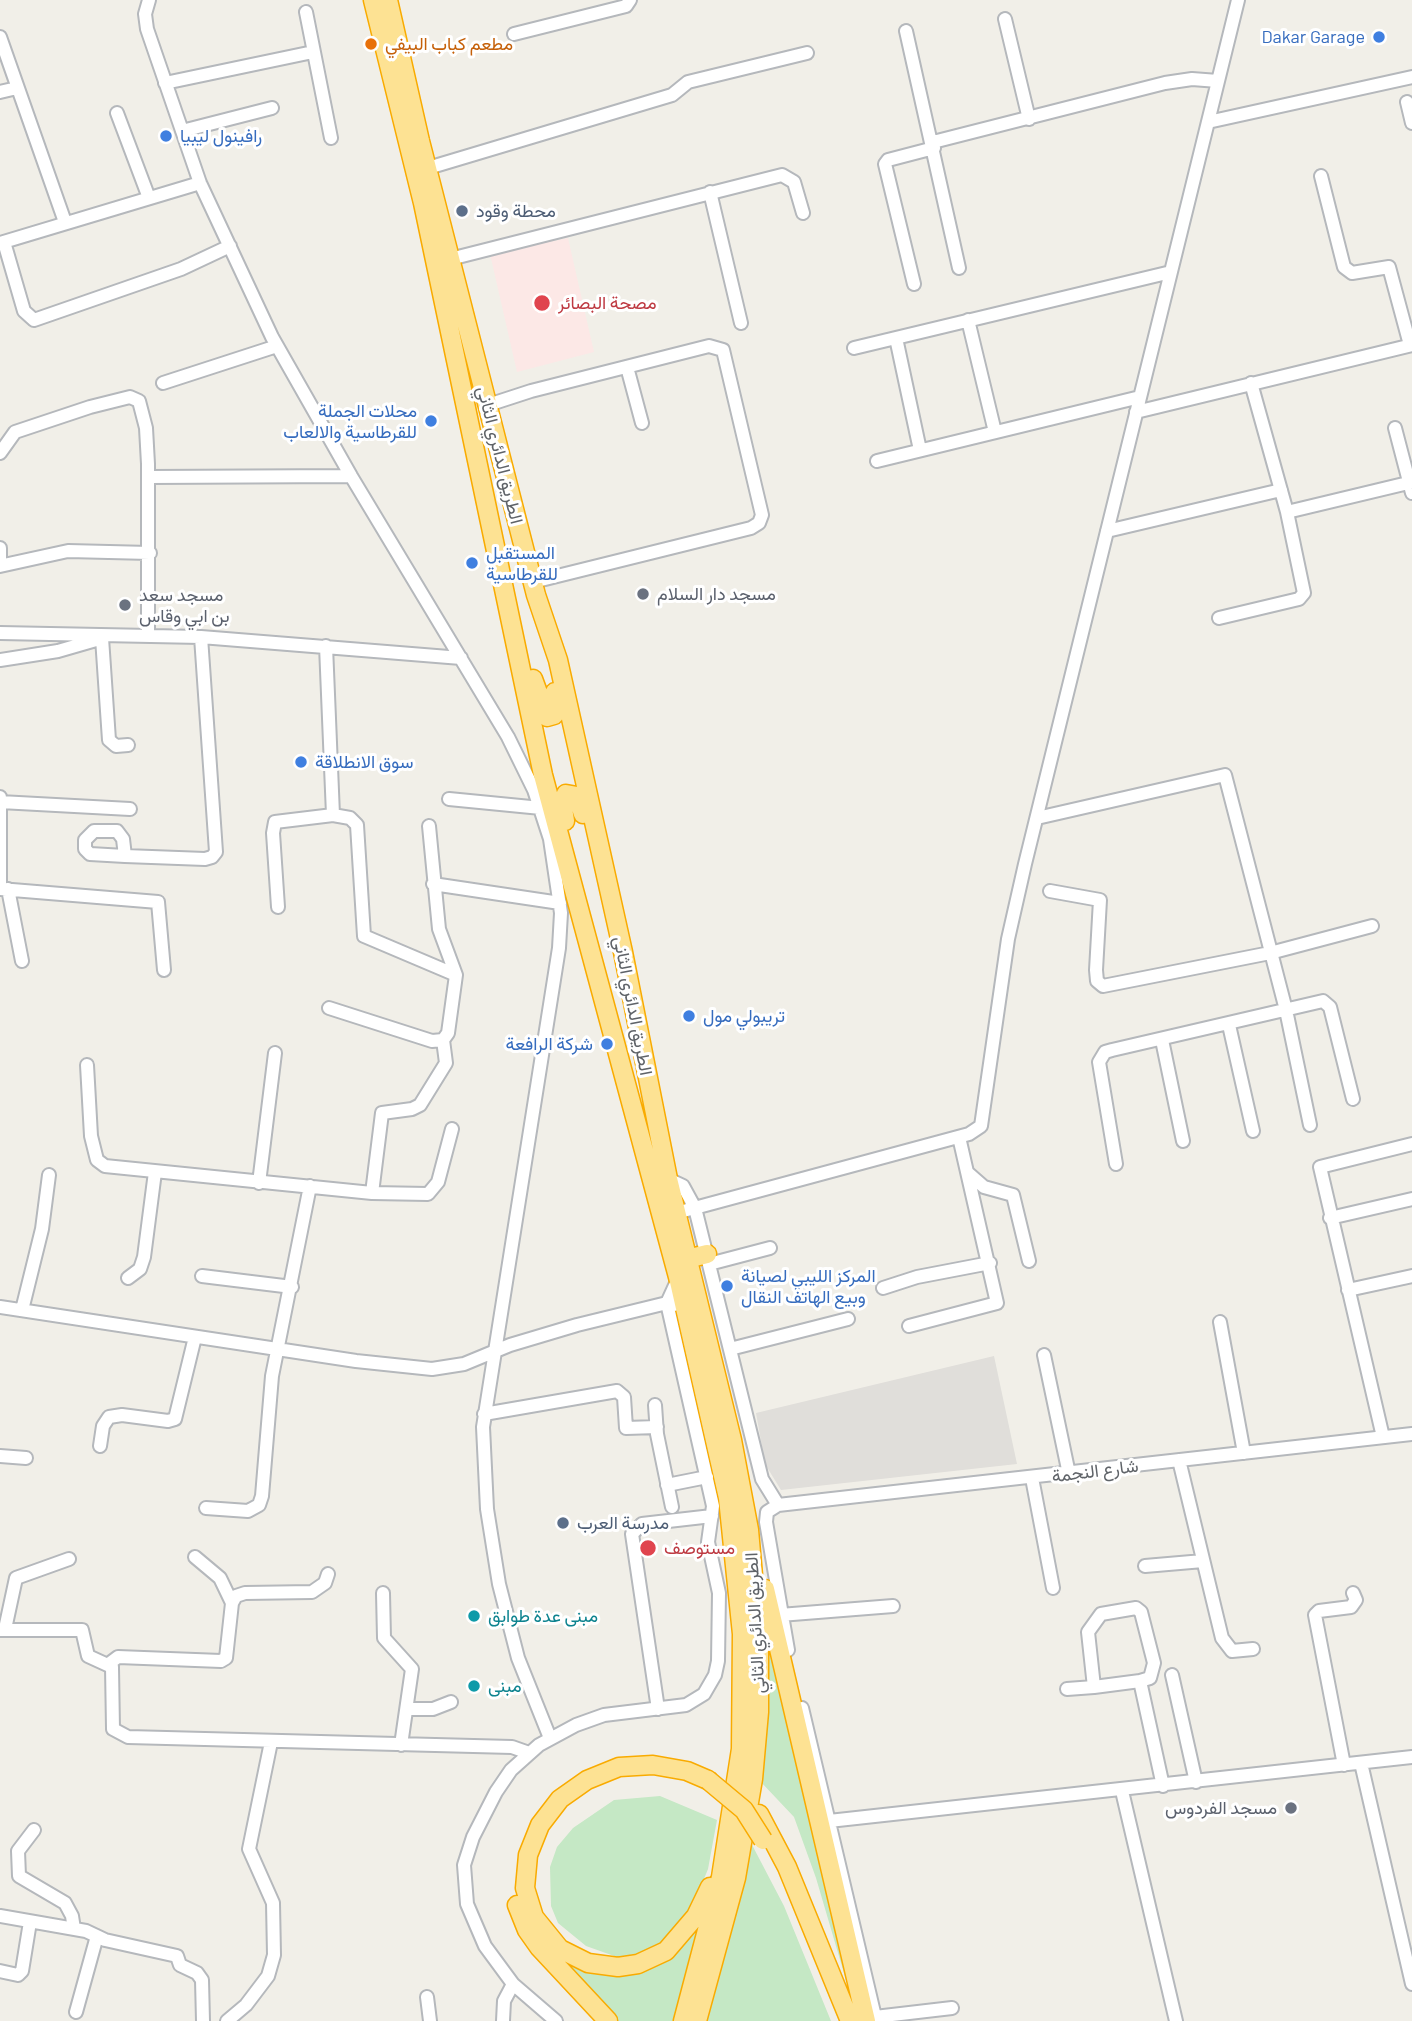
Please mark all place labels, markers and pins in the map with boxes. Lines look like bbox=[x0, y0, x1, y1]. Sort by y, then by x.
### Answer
place label: Dakar Garage bbox=[1262, 26, 1365, 48]
marker: Dakar Garage bbox=[1371, 29, 1387, 45]
place label: مطعم كباب البيفي bbox=[385, 33, 513, 55]
marker: مطعم كباب البيفي bbox=[363, 36, 379, 52]
place label: رافينول ليبيا bbox=[180, 125, 262, 147]
marker: رافينول ليبيا bbox=[158, 128, 174, 144]
place label: محطة وقود bbox=[476, 200, 556, 222]
marker: محطة وقود bbox=[454, 203, 470, 219]
place label: مصحة البصائر bbox=[558, 292, 657, 314]
marker: مصحة البصائر bbox=[532, 293, 552, 313]
place label: محلات الجملة للقرطاسية والالعاب bbox=[283, 400, 417, 442]
marker: محلات الجملة للقرطاسية والالعاب bbox=[423, 413, 439, 429]
place label: المستقبل للقرطاسية bbox=[486, 542, 558, 584]
marker: المستقبل للقرطاسية bbox=[464, 555, 480, 571]
place label: مسجد دار السلام bbox=[657, 583, 776, 605]
place label: مسجد سعد بن ابي وقاس bbox=[139, 584, 230, 626]
marker: مسجد دار السلام bbox=[635, 586, 651, 602]
marker: مسجد سعد بن ابي وقاس bbox=[117, 597, 133, 613]
place label: سوق الانطلاقة bbox=[315, 751, 413, 773]
marker: سوق الانطلاقة bbox=[293, 754, 309, 770]
place label: تريبولي مول bbox=[703, 1005, 785, 1027]
marker: تريبولي مول bbox=[681, 1008, 697, 1024]
place label: شركة الرافعة bbox=[505, 1033, 593, 1055]
marker: شركة الرافعة bbox=[599, 1036, 615, 1052]
place label: المركز الليبي لصيانة وبيع الهاتف النقال bbox=[741, 1265, 876, 1308]
marker: المركز الليبي لصيانة وبيع الهاتف النقال bbox=[719, 1278, 735, 1294]
place label: مدرسة العرب bbox=[577, 1512, 669, 1534]
marker: مدرسة العرب bbox=[555, 1515, 571, 1531]
place label: مستوصف bbox=[664, 1537, 735, 1559]
marker: مستوصف bbox=[638, 1538, 658, 1558]
place label: مبنى عدة طوابق bbox=[488, 1605, 598, 1627]
marker: مبنى عدة طوابق bbox=[466, 1608, 482, 1624]
place label: مبنى bbox=[488, 1675, 522, 1697]
marker: مبنى bbox=[466, 1678, 482, 1694]
place label: مسجد الفردوس bbox=[1165, 1797, 1277, 1819]
marker: مسجد الفردوس bbox=[1283, 1800, 1299, 1816]

